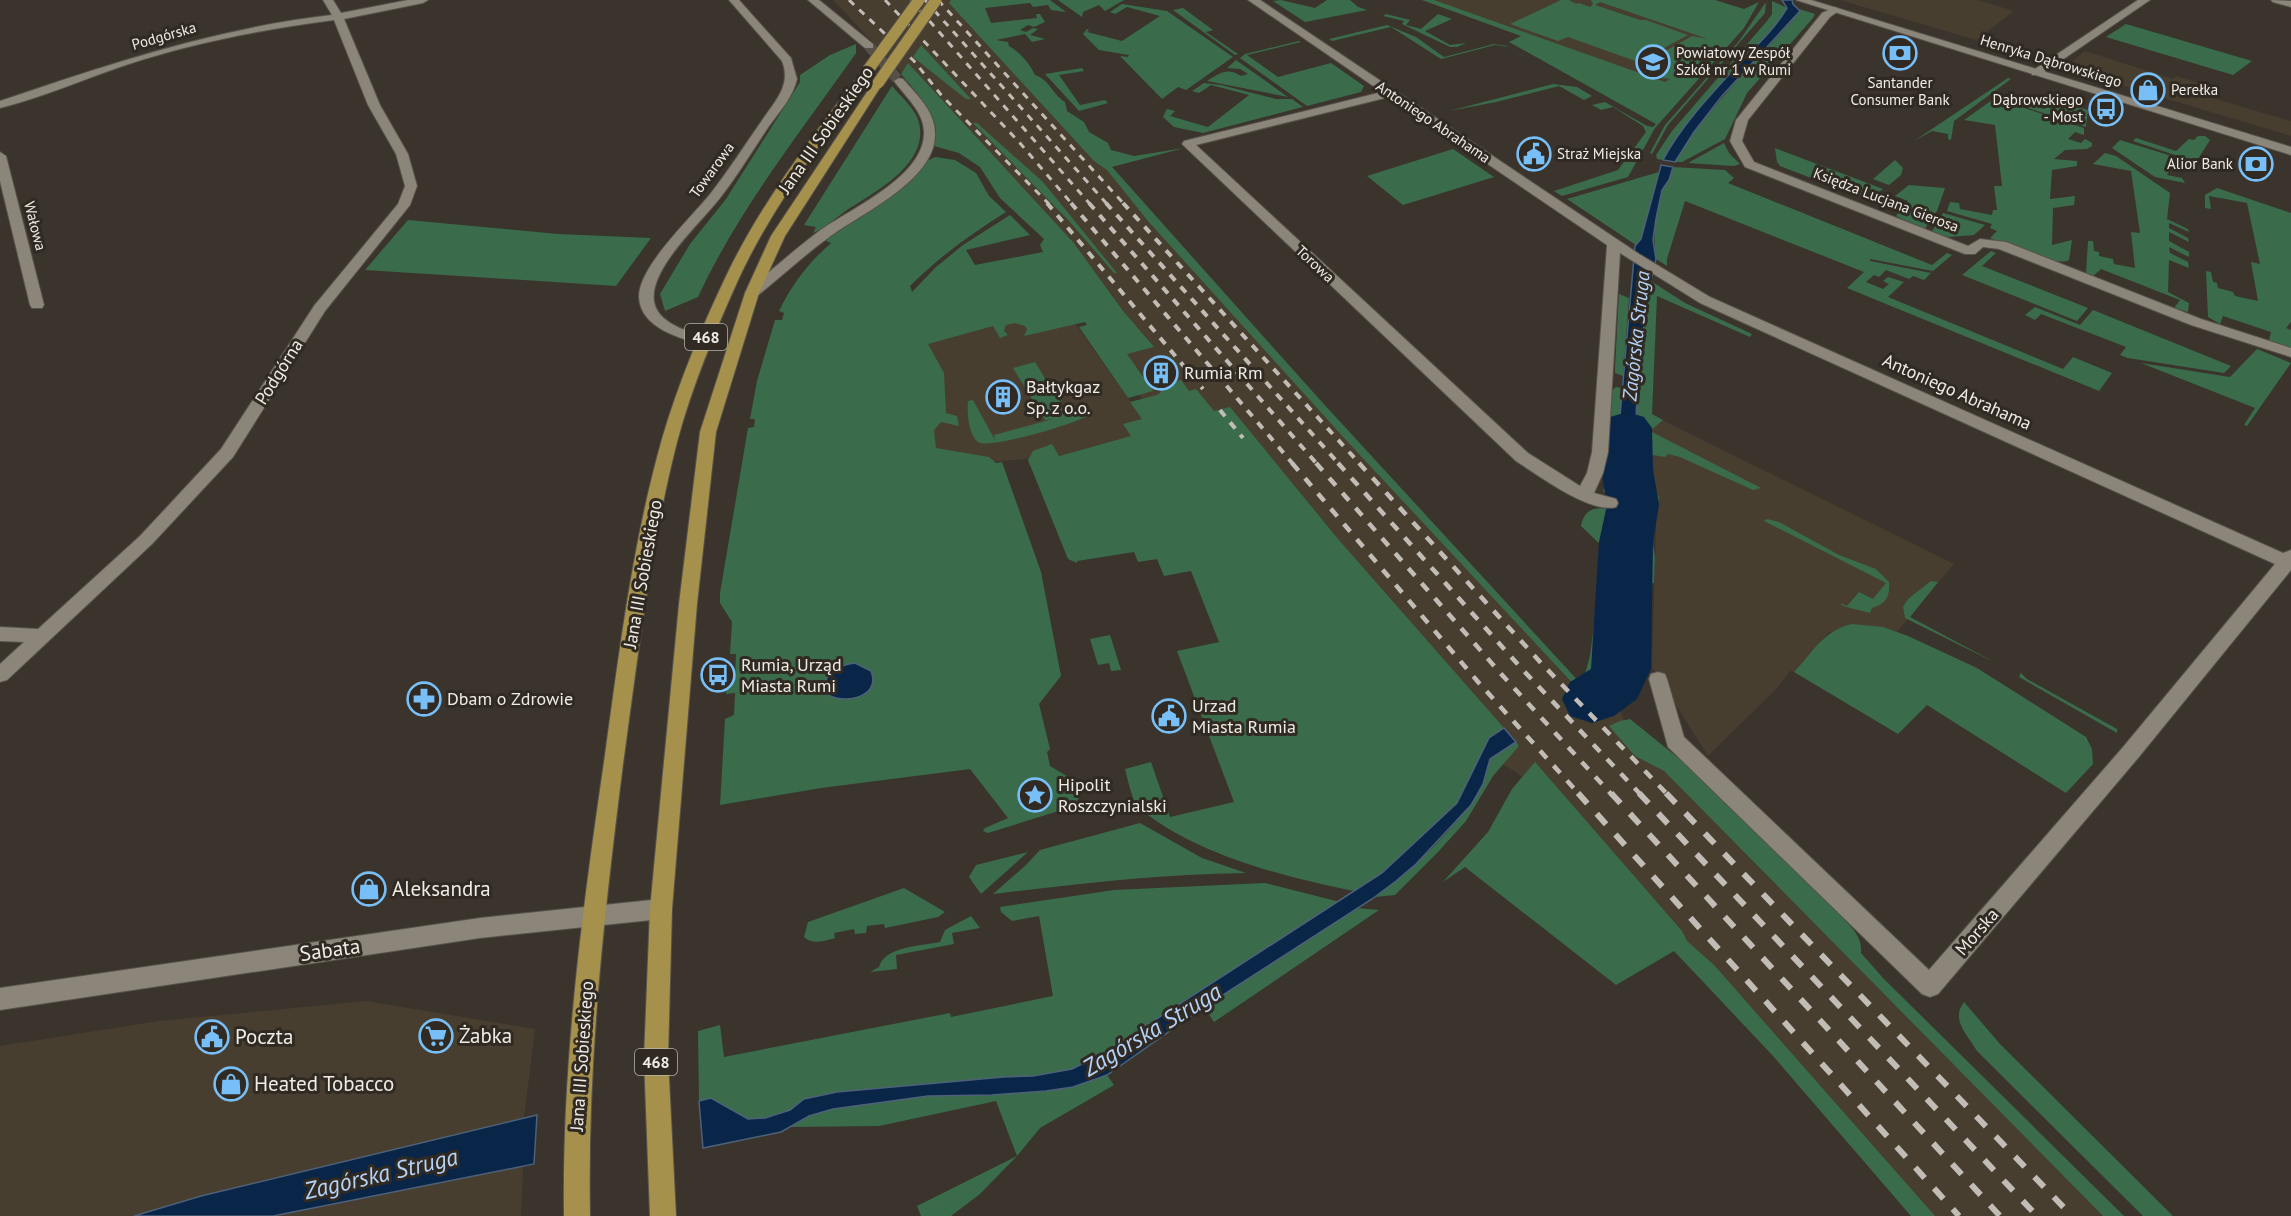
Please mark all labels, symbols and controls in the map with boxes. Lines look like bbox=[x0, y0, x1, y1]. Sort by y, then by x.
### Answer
street label: Podgórska bbox=[129, 17, 198, 54]
street label: Henryka Dąbrowskiego bbox=[1978, 30, 2124, 91]
bank icon: Santander Consumer Bank bbox=[1882, 35, 1918, 71]
place label: Powiatowy Zespół Szkół nr 1 w Rumi bbox=[1676, 43, 1791, 79]
school or university icon: Powiatowy Zespół Szkół nr 1 w Rumi bbox=[1635, 44, 1671, 80]
street label: Jana III Sobieskiego bbox=[772, 61, 878, 199]
shop icon: Perełka bbox=[2130, 72, 2166, 108]
place label: Santander Consumer Bank bbox=[1850, 73, 1950, 109]
street label: Antoniego Abrahama bbox=[1372, 76, 1494, 167]
place label: Perełka bbox=[2171, 80, 2218, 99]
place label: Dąbrowskiego - Most bbox=[1993, 90, 2083, 126]
bus stop icon: Dąbrowskiego - Most bbox=[2088, 91, 2124, 127]
public building icon: Straż Miejska bbox=[1516, 136, 1552, 172]
street label: Towarowa bbox=[685, 138, 738, 201]
place label: Straż Miejska bbox=[1557, 144, 1641, 163]
bank icon: Alior Bank bbox=[2238, 146, 2274, 182]
place label: Alior Bank bbox=[2167, 154, 2234, 173]
street label: Księdza Lucjana Gierosa bbox=[1811, 163, 1961, 236]
street label: Wałowa bbox=[20, 199, 51, 252]
street label: Torowa bbox=[1292, 241, 1339, 286]
water label: Zagórska Struga bbox=[1616, 269, 1656, 403]
road number: 468 bbox=[685, 324, 727, 350]
street label: Podgórna bbox=[249, 335, 308, 409]
street label: Antoniego Abrahama bbox=[1879, 348, 2035, 435]
building icon: Rumia Rm bbox=[1143, 355, 1179, 391]
place label: Rumia Rm bbox=[1184, 361, 1263, 384]
place label: Bałtykgaz Sp. z o.o. bbox=[1026, 375, 1100, 419]
building icon: Bałtykgaz Sp. z o.o. bbox=[985, 379, 1021, 415]
street label: Jana III Sobieskiego bbox=[618, 498, 667, 651]
place label: Rumia, Urząd Miasta Rumi bbox=[741, 653, 842, 697]
bus stop icon: Rumia, Urząd Miasta Rumi bbox=[700, 657, 736, 693]
pharmacy icon: Dbam o Zdrowie bbox=[406, 681, 442, 717]
place label: Dbam o Zdrowie bbox=[447, 687, 573, 710]
place label: Urzad Miasta Rumia bbox=[1192, 694, 1296, 738]
public building icon: Urzad Miasta Rumia bbox=[1151, 698, 1187, 734]
place label: Hipolit Roszczynialski bbox=[1058, 773, 1167, 817]
place icon: Hipolit Roszczynialski bbox=[1017, 777, 1053, 813]
shop icon: Aleksandra bbox=[351, 871, 387, 907]
place label: Aleksandra bbox=[392, 875, 491, 902]
street label: Morska bbox=[1950, 903, 2003, 960]
street label: Sabata bbox=[298, 932, 362, 967]
water label: Zagórska Struga bbox=[1076, 976, 1227, 1084]
street label: Jana III Sobieskiego bbox=[565, 980, 598, 1133]
supermarket icon: Żabka bbox=[418, 1018, 454, 1054]
public building icon: Poczta bbox=[194, 1019, 230, 1055]
place label: Żabka bbox=[459, 1022, 512, 1049]
place label: Poczta bbox=[235, 1023, 293, 1050]
road number: 468 bbox=[635, 1049, 677, 1075]
shop icon: Heated Tobacco bbox=[213, 1066, 249, 1102]
place label: Heated Tobacco bbox=[254, 1070, 394, 1097]
water label: Zagórska Struga bbox=[300, 1141, 461, 1206]

